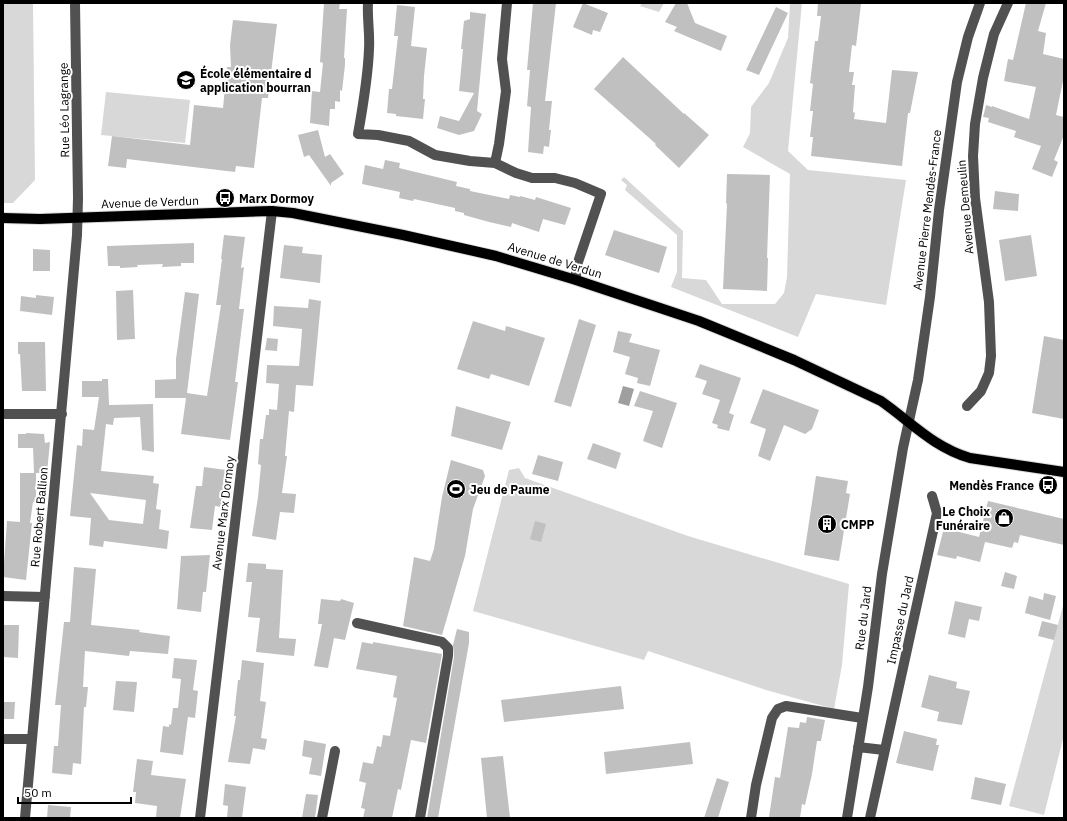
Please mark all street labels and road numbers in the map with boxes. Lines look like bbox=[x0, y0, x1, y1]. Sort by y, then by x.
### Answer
street label: Rue Léo Lagrange bbox=[56, 62, 72, 158]
street label: Avenue Pierre Mendès-France bbox=[910, 128, 944, 291]
street label: Avenue Demeulin bbox=[953, 159, 977, 255]
street label: Avenue de Verdun bbox=[101, 193, 199, 211]
street label: Avenue de Verdun bbox=[506, 239, 604, 281]
street label: Avenue Marx Dormoy bbox=[209, 455, 237, 571]
street label: Rue Robert Ballion bbox=[27, 466, 51, 568]
street label: Impasse du Jard bbox=[883, 574, 917, 666]
street label: Rue du Jard bbox=[852, 585, 874, 651]

